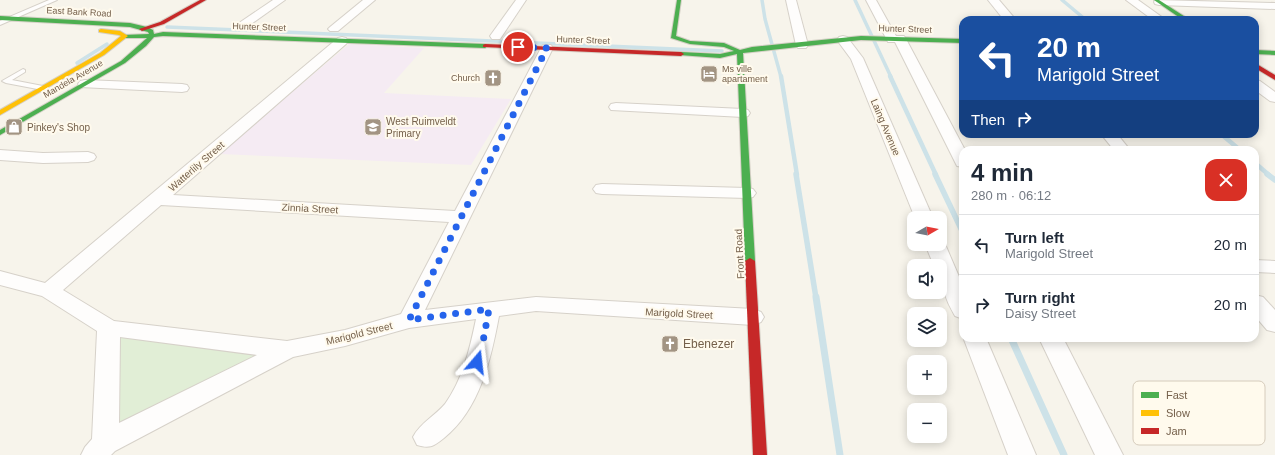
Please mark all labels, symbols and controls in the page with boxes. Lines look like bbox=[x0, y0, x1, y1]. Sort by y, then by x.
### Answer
street label: East Bank Road bbox=[46, 5, 112, 19]
street label: Hunter Street bbox=[232, 21, 286, 33]
street label: Hunter Street bbox=[878, 23, 932, 35]
pin bbox=[501, 30, 535, 64]
icon: left bbox=[971, 32, 1023, 84]
text: 20 m bbox=[1037, 32, 1101, 63]
street label: Hunter Street bbox=[556, 34, 610, 46]
icon: arrive bbox=[507, 36, 529, 58]
street label: Mandela Avenue bbox=[42, 58, 104, 100]
hotel icon: Ms ville apartament bbox=[699, 64, 719, 84]
place label: Ms ville apartament bbox=[722, 64, 768, 84]
text: Marigold Street bbox=[1037, 65, 1159, 85]
church icon: Church bbox=[483, 68, 503, 88]
place label: Church bbox=[451, 73, 480, 83]
street label: Laing Avenue bbox=[869, 97, 903, 158]
icon: right bbox=[1013, 108, 1035, 130]
text: Then bbox=[971, 111, 1005, 128]
place label: West Ruimveldt Primary bbox=[386, 116, 456, 139]
shop icon: Pinkey's Shop bbox=[4, 117, 24, 137]
school or university icon: West Ruimveldt Primary bbox=[363, 117, 383, 137]
place label: Pinkey's Shop bbox=[27, 122, 90, 133]
street label: Watterlily Street bbox=[166, 139, 227, 194]
text: 4 min bbox=[971, 159, 1034, 186]
button: close bbox=[1205, 159, 1247, 201]
text: 280 m · 06:12 bbox=[971, 188, 1051, 203]
street label: Zinnia Street bbox=[281, 202, 339, 215]
north arrow bbox=[907, 211, 947, 251]
map controls bbox=[907, 211, 947, 443]
street label: Front Road bbox=[733, 229, 746, 279]
text: Turn left bbox=[1005, 229, 1064, 246]
icon: left bbox=[971, 234, 993, 256]
text: 20 m bbox=[1214, 236, 1247, 253]
text: Marigold Street bbox=[1005, 246, 1093, 261]
button: sound bbox=[907, 259, 947, 299]
text: Turn right bbox=[1005, 289, 1075, 306]
icon: right bbox=[971, 294, 993, 316]
text: 20 m bbox=[1214, 296, 1247, 313]
street label: Marigold Street bbox=[645, 306, 713, 321]
text: Daisy Street bbox=[1005, 306, 1076, 321]
button: layers bbox=[907, 307, 947, 347]
street label: Marigold Street bbox=[325, 320, 394, 347]
church icon: Ebenezer bbox=[660, 334, 680, 354]
place label: Ebenezer bbox=[683, 337, 734, 351]
position arrow bbox=[456, 341, 498, 383]
button: + bbox=[907, 355, 947, 395]
legend bbox=[1133, 381, 1265, 445]
text: Fast bbox=[1166, 389, 1187, 401]
button: − bbox=[907, 403, 947, 443]
text: Slow bbox=[1166, 407, 1190, 419]
text: Jam bbox=[1166, 425, 1187, 437]

